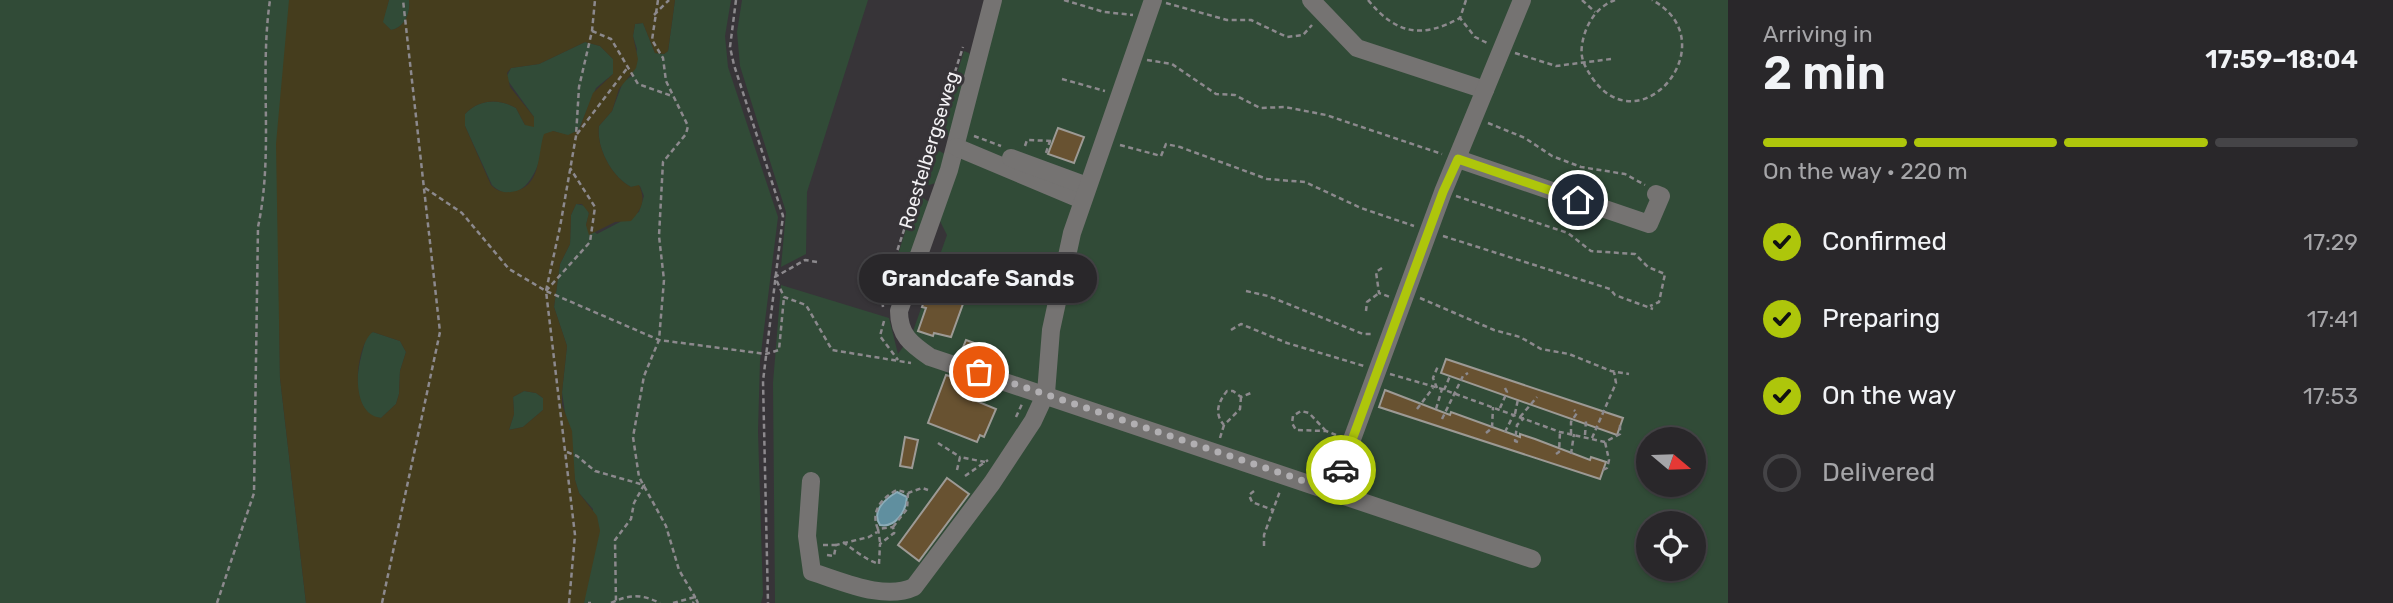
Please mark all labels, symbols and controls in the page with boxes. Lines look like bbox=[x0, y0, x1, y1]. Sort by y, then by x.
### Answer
text: Arriving in bbox=[1763, 20, 1873, 48]
text: 17:59–18:04 bbox=[2205, 44, 2358, 75]
text: 2 min bbox=[1763, 46, 1886, 101]
street label: Roestelbergseweg bbox=[894, 68, 964, 232]
text: On the way · 220 m bbox=[1763, 157, 1968, 185]
pin bbox=[1548, 170, 1608, 230]
icon: home bbox=[1559, 181, 1597, 219]
icon: check bbox=[1763, 223, 1801, 261]
text: Confirmed bbox=[1822, 226, 1947, 257]
text: 17:29 bbox=[2303, 228, 2358, 256]
callout: Grandcafe Sands bbox=[860, 253, 1098, 302]
text: Grandcafe Sands bbox=[882, 264, 1074, 292]
icon: check bbox=[1763, 300, 1801, 338]
text: Preparing bbox=[1822, 303, 1940, 334]
text: 17:41 bbox=[2307, 305, 2358, 333]
pin bbox=[949, 342, 1009, 402]
icon: bag bbox=[960, 353, 998, 391]
icon: check bbox=[1763, 377, 1801, 415]
text: On the way bbox=[1822, 380, 1956, 411]
text: 17:53 bbox=[2303, 382, 2358, 410]
north arrow bbox=[1636, 427, 1706, 497]
map controls bbox=[1636, 427, 1706, 581]
courier bbox=[1306, 435, 1376, 505]
icon: car bbox=[1322, 451, 1360, 489]
text: Delivered bbox=[1822, 457, 1935, 488]
button: locate bbox=[1636, 511, 1706, 581]

